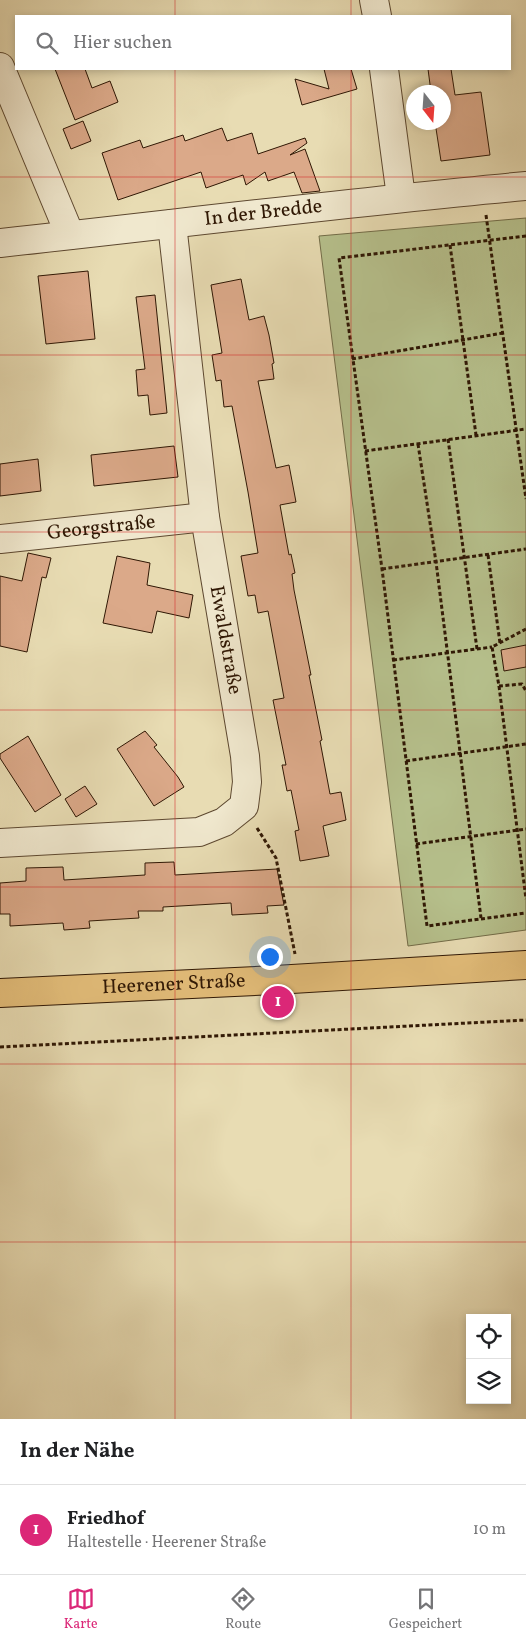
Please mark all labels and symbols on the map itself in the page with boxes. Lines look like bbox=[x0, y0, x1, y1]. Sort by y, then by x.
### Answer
north arrow bbox=[406, 85, 451, 130]
street label: In der Bredde bbox=[203, 193, 324, 234]
street label: Georgstraße bbox=[46, 508, 157, 548]
street label: Ewaldstraße bbox=[202, 583, 248, 697]
your location bbox=[257, 944, 283, 970]
street label: Heerener Straße bbox=[101, 967, 246, 1002]
pin: 1 bbox=[262, 983, 294, 1021]

